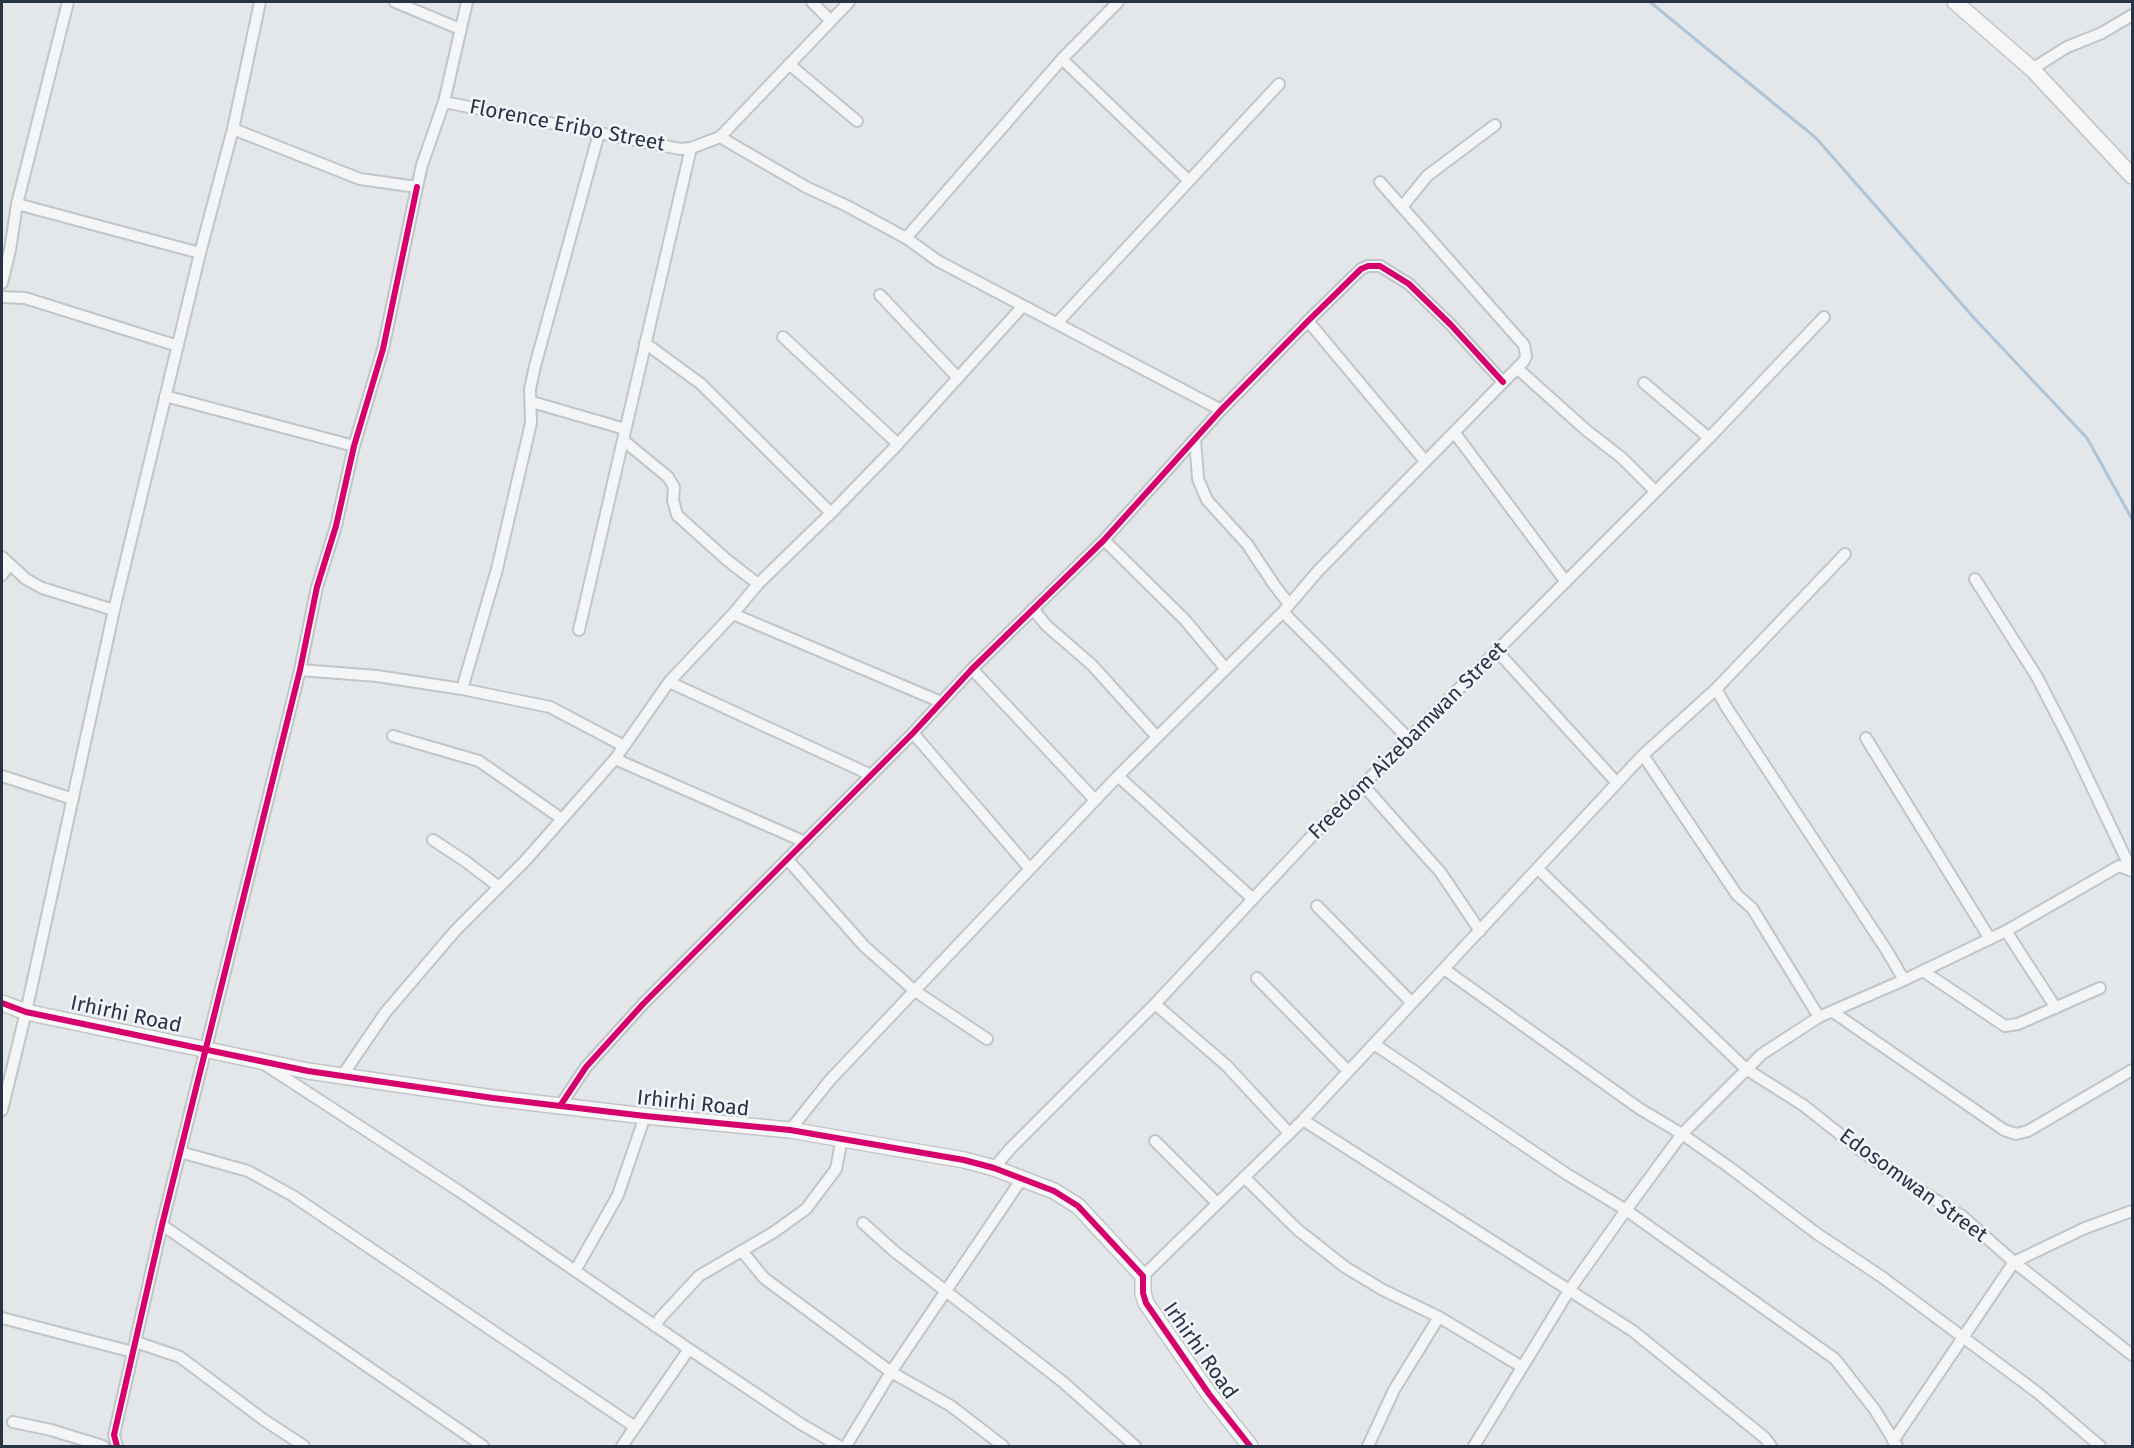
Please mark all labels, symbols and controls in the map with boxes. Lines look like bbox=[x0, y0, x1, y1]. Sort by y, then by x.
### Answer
street label: Florence Eribo Street bbox=[467, 95, 667, 157]
street label: Freedom Aizebamwan Street bbox=[1304, 637, 1512, 845]
street label: Irhirhi Road bbox=[68, 991, 184, 1039]
street label: Irhirhi Road bbox=[636, 1086, 750, 1122]
street label: Edosomwan Street bbox=[1834, 1124, 1992, 1248]
street label: Irhirhi Road bbox=[1157, 1298, 1243, 1404]

